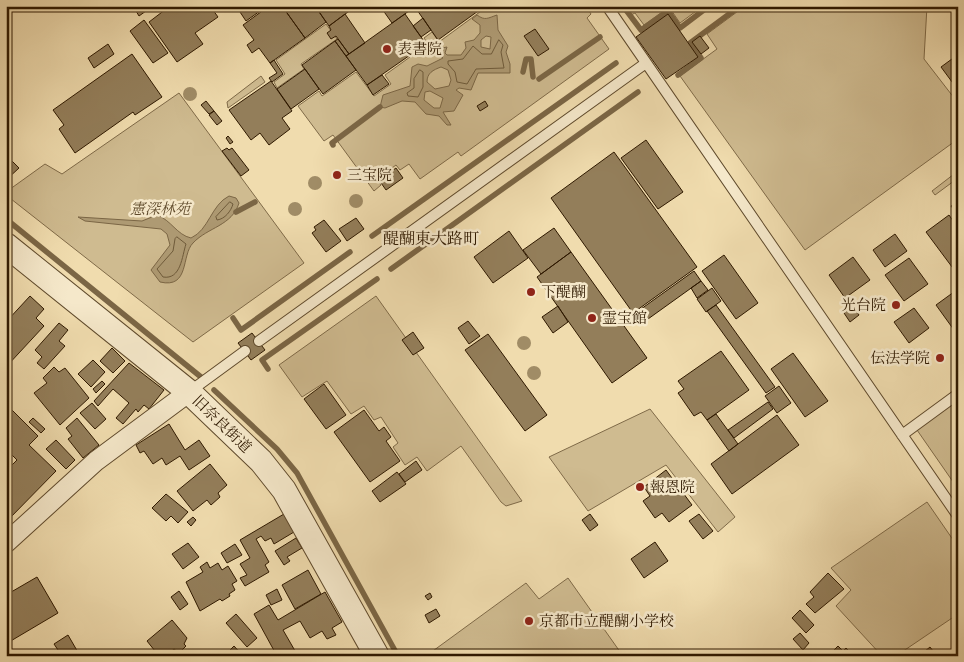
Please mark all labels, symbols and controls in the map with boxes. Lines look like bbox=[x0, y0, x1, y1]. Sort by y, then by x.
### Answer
place label: 表書院 bbox=[397, 40, 442, 58]
marker: 表書院 bbox=[381, 43, 393, 55]
place label: 三宝院 bbox=[347, 166, 392, 184]
marker: 三宝院 bbox=[331, 169, 343, 181]
park label: 憲深林苑 bbox=[130, 200, 192, 218]
district label: 醍醐東大路町 bbox=[383, 229, 479, 248]
place label: 下醍醐 bbox=[541, 283, 586, 301]
marker: 下醍醐 bbox=[525, 286, 537, 298]
place label: 光台院 bbox=[841, 296, 886, 314]
marker: 光台院 bbox=[890, 299, 902, 311]
place label: 霊宝館 bbox=[602, 309, 647, 327]
marker: 霊宝館 bbox=[586, 312, 598, 324]
place label: 伝法学院 bbox=[870, 349, 930, 367]
marker: 伝法学院 bbox=[934, 352, 946, 364]
street label: 旧奈良街道 bbox=[189, 391, 255, 457]
place label: 報恩院 bbox=[650, 478, 695, 496]
marker: 報恩院 bbox=[634, 481, 646, 493]
place label: 京都市立醍醐小学校 bbox=[539, 612, 674, 630]
marker: 京都市立醍醐小学校 bbox=[523, 615, 535, 627]

